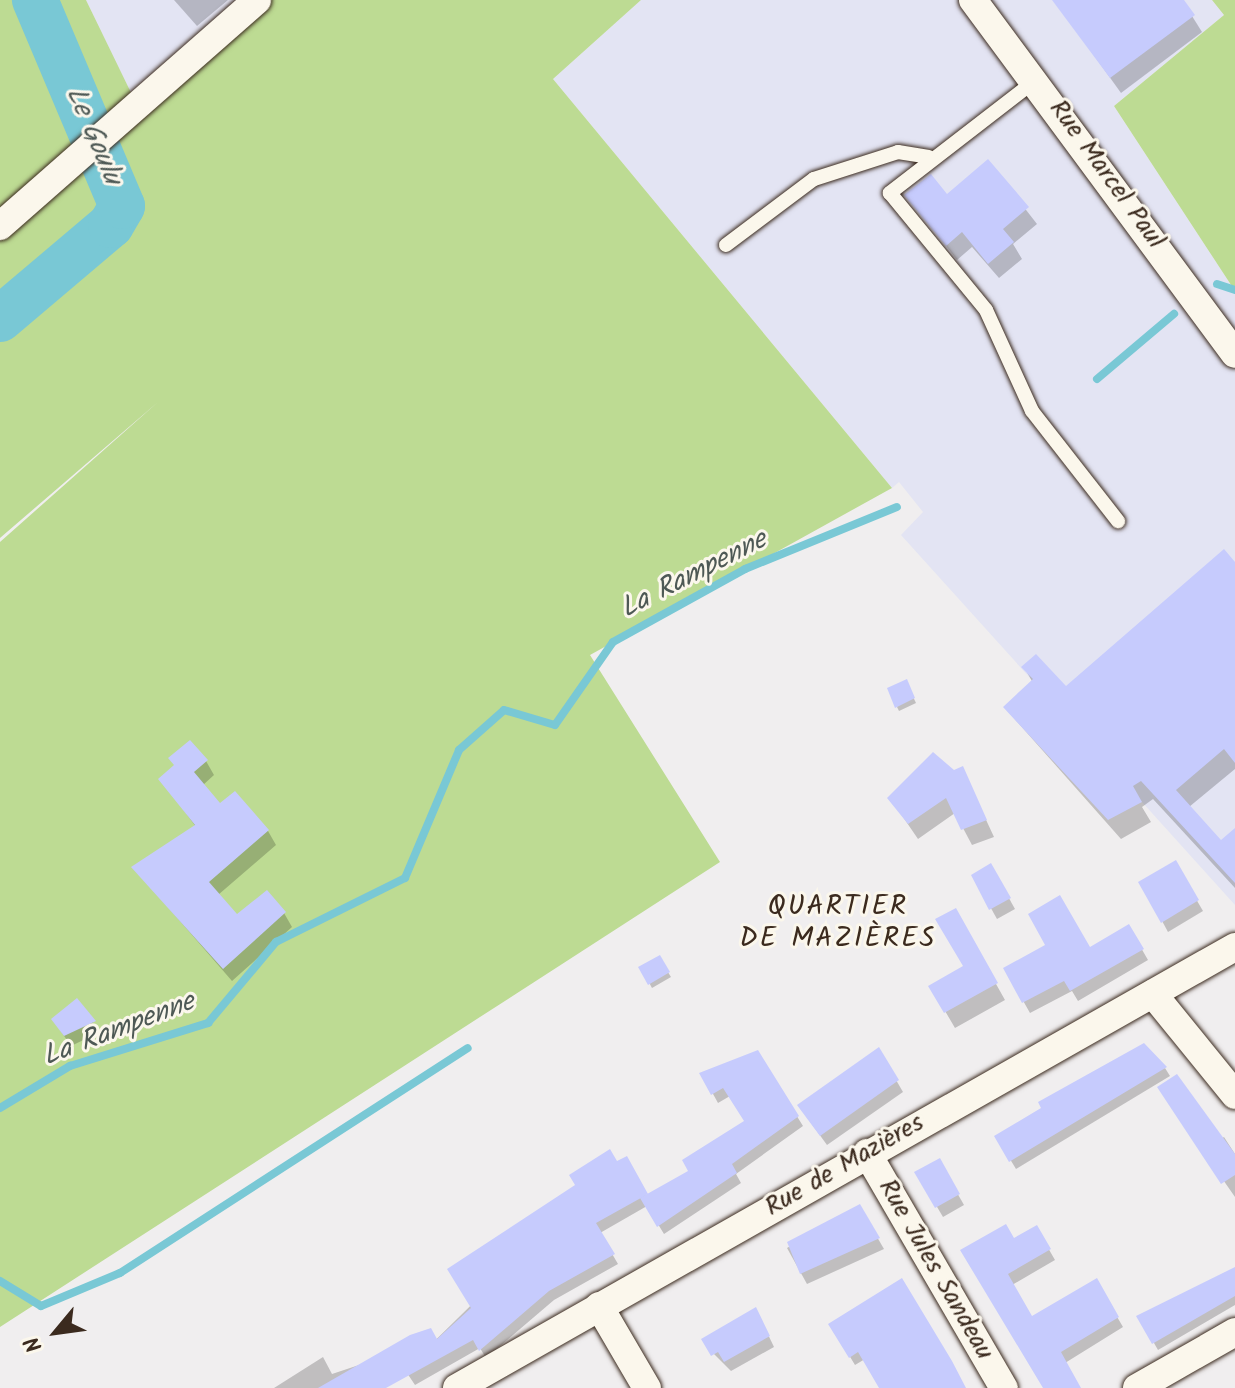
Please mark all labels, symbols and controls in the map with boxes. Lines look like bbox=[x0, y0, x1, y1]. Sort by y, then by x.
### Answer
water label: Le Goulu bbox=[57, 82, 129, 190]
street label: Rue Marcel Paul bbox=[1042, 94, 1170, 256]
water label: La Rampenne bbox=[615, 524, 773, 626]
district label: QUARTIER DE MAZIÈRES bbox=[740, 890, 936, 956]
water label: La Rampenne bbox=[38, 986, 200, 1074]
street label: Rue de Mazières bbox=[760, 1108, 930, 1224]
street label: Rue Jules Sandeau bbox=[871, 1174, 999, 1366]
north arrow bbox=[16, 1292, 96, 1372]
text: N bbox=[16, 1329, 53, 1358]

